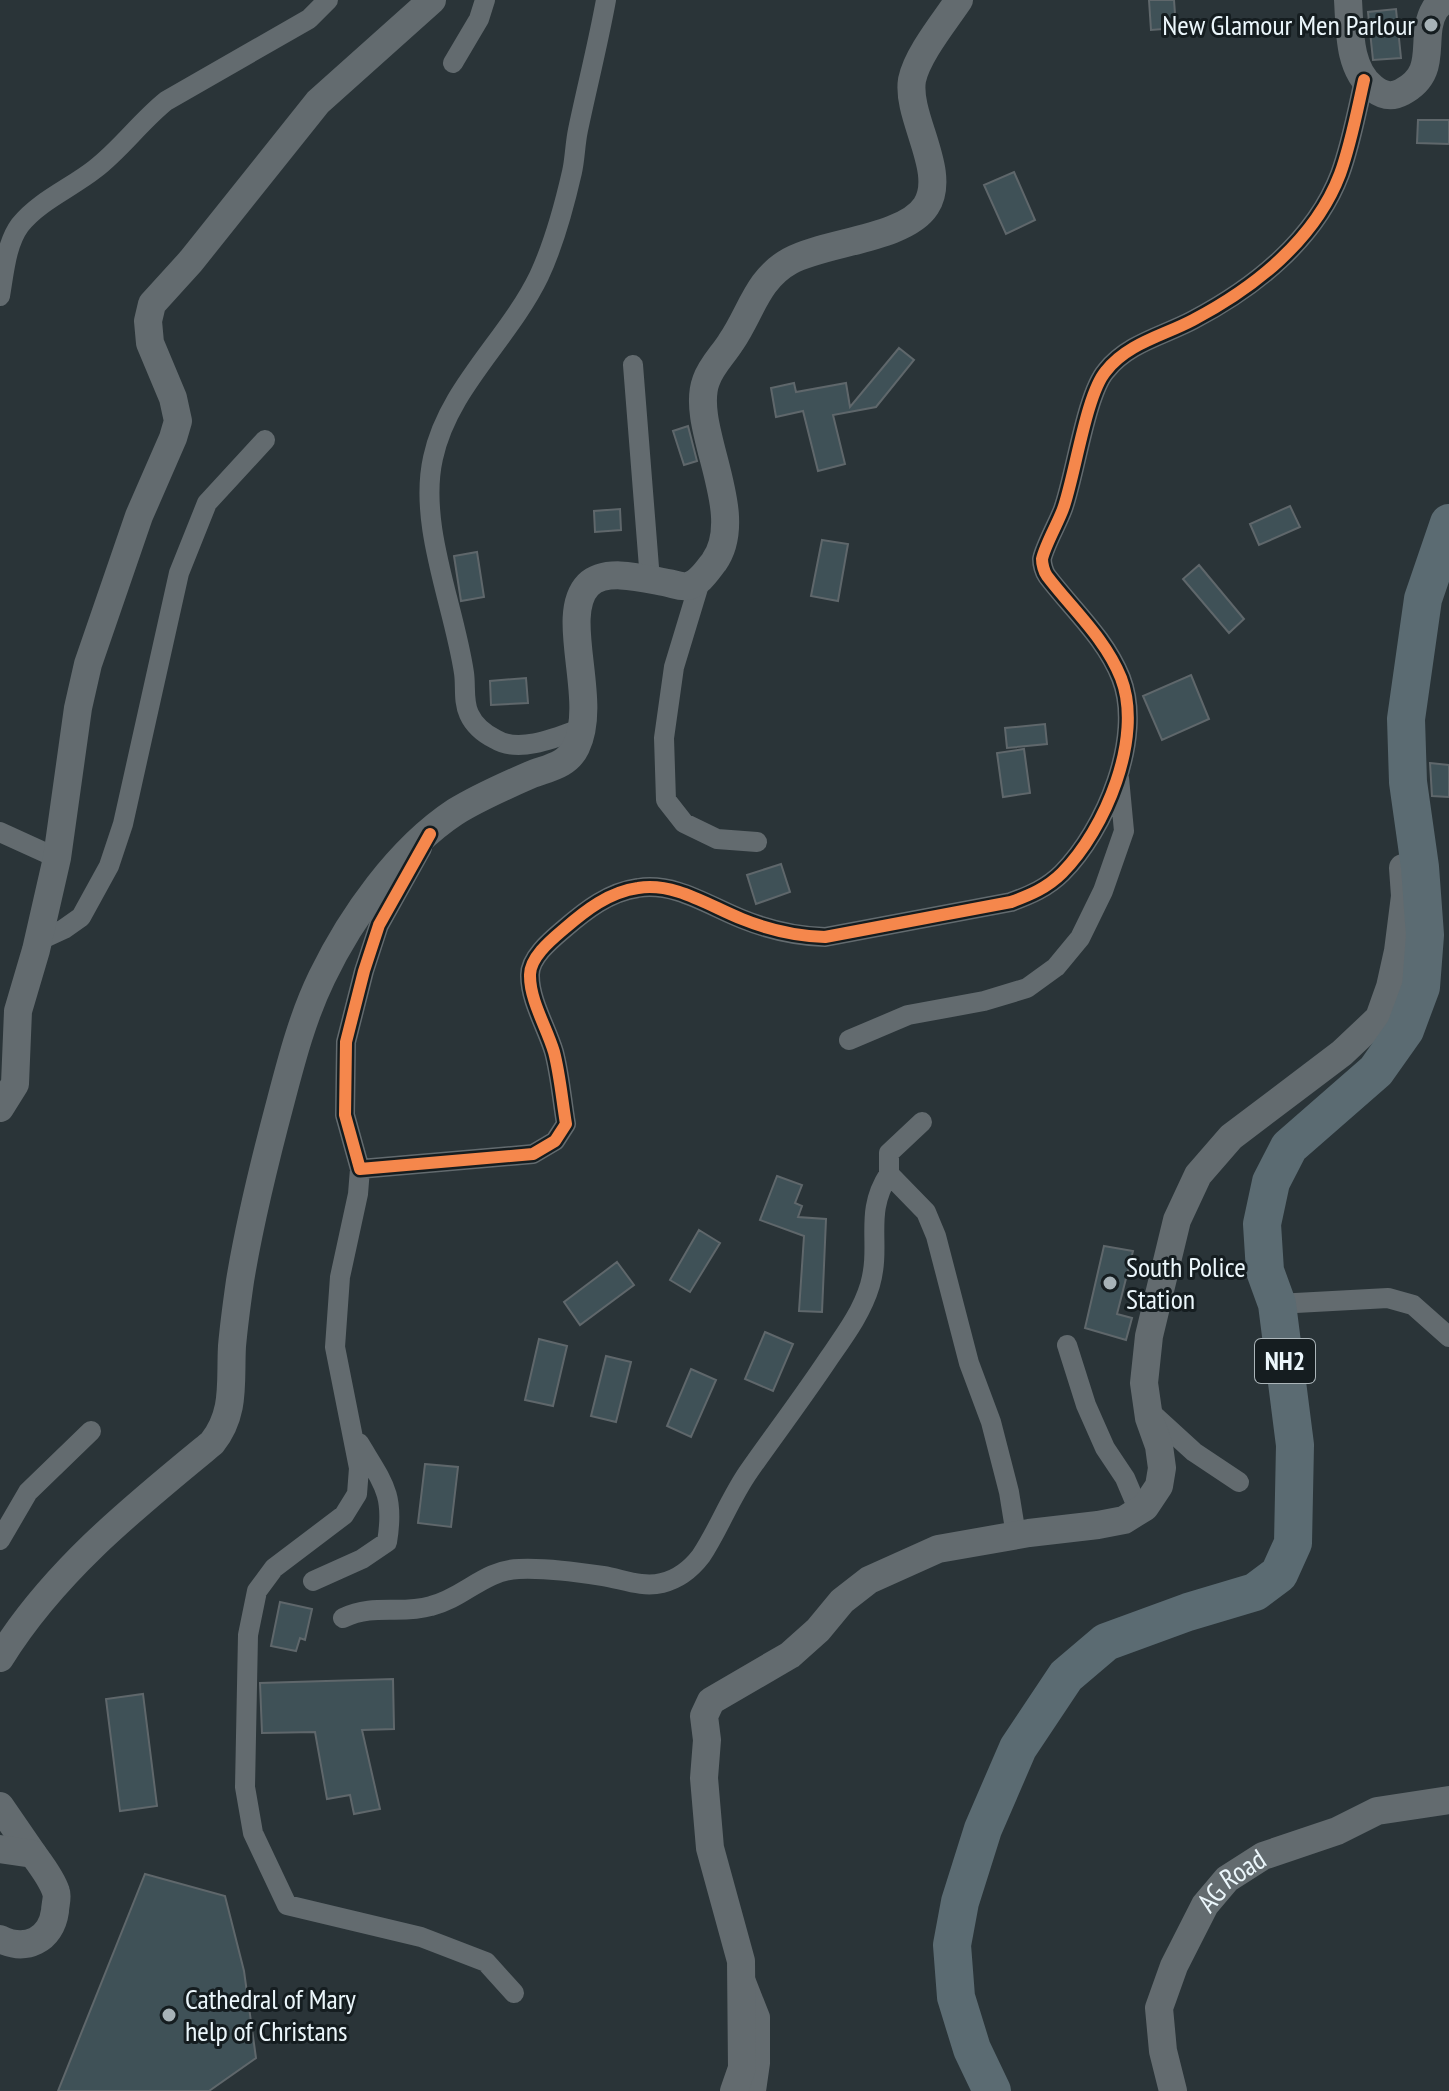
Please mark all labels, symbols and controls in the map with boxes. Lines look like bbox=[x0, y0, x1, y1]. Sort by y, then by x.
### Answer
place label: New Glamour Men Parlour bbox=[1162, 6, 1415, 43]
marker: New Glamour Men Parlour bbox=[1422, 16, 1440, 34]
place label: South Police Station bbox=[1126, 1248, 1246, 1317]
marker: South Police Station bbox=[1101, 1274, 1119, 1292]
road number: NH2 bbox=[1255, 1339, 1315, 1383]
street label: AG Road bbox=[1188, 1840, 1273, 1919]
place label: Cathedral of Mary help of Christans bbox=[185, 1980, 356, 2049]
marker: Cathedral of Mary help of Christans bbox=[160, 2006, 178, 2024]

